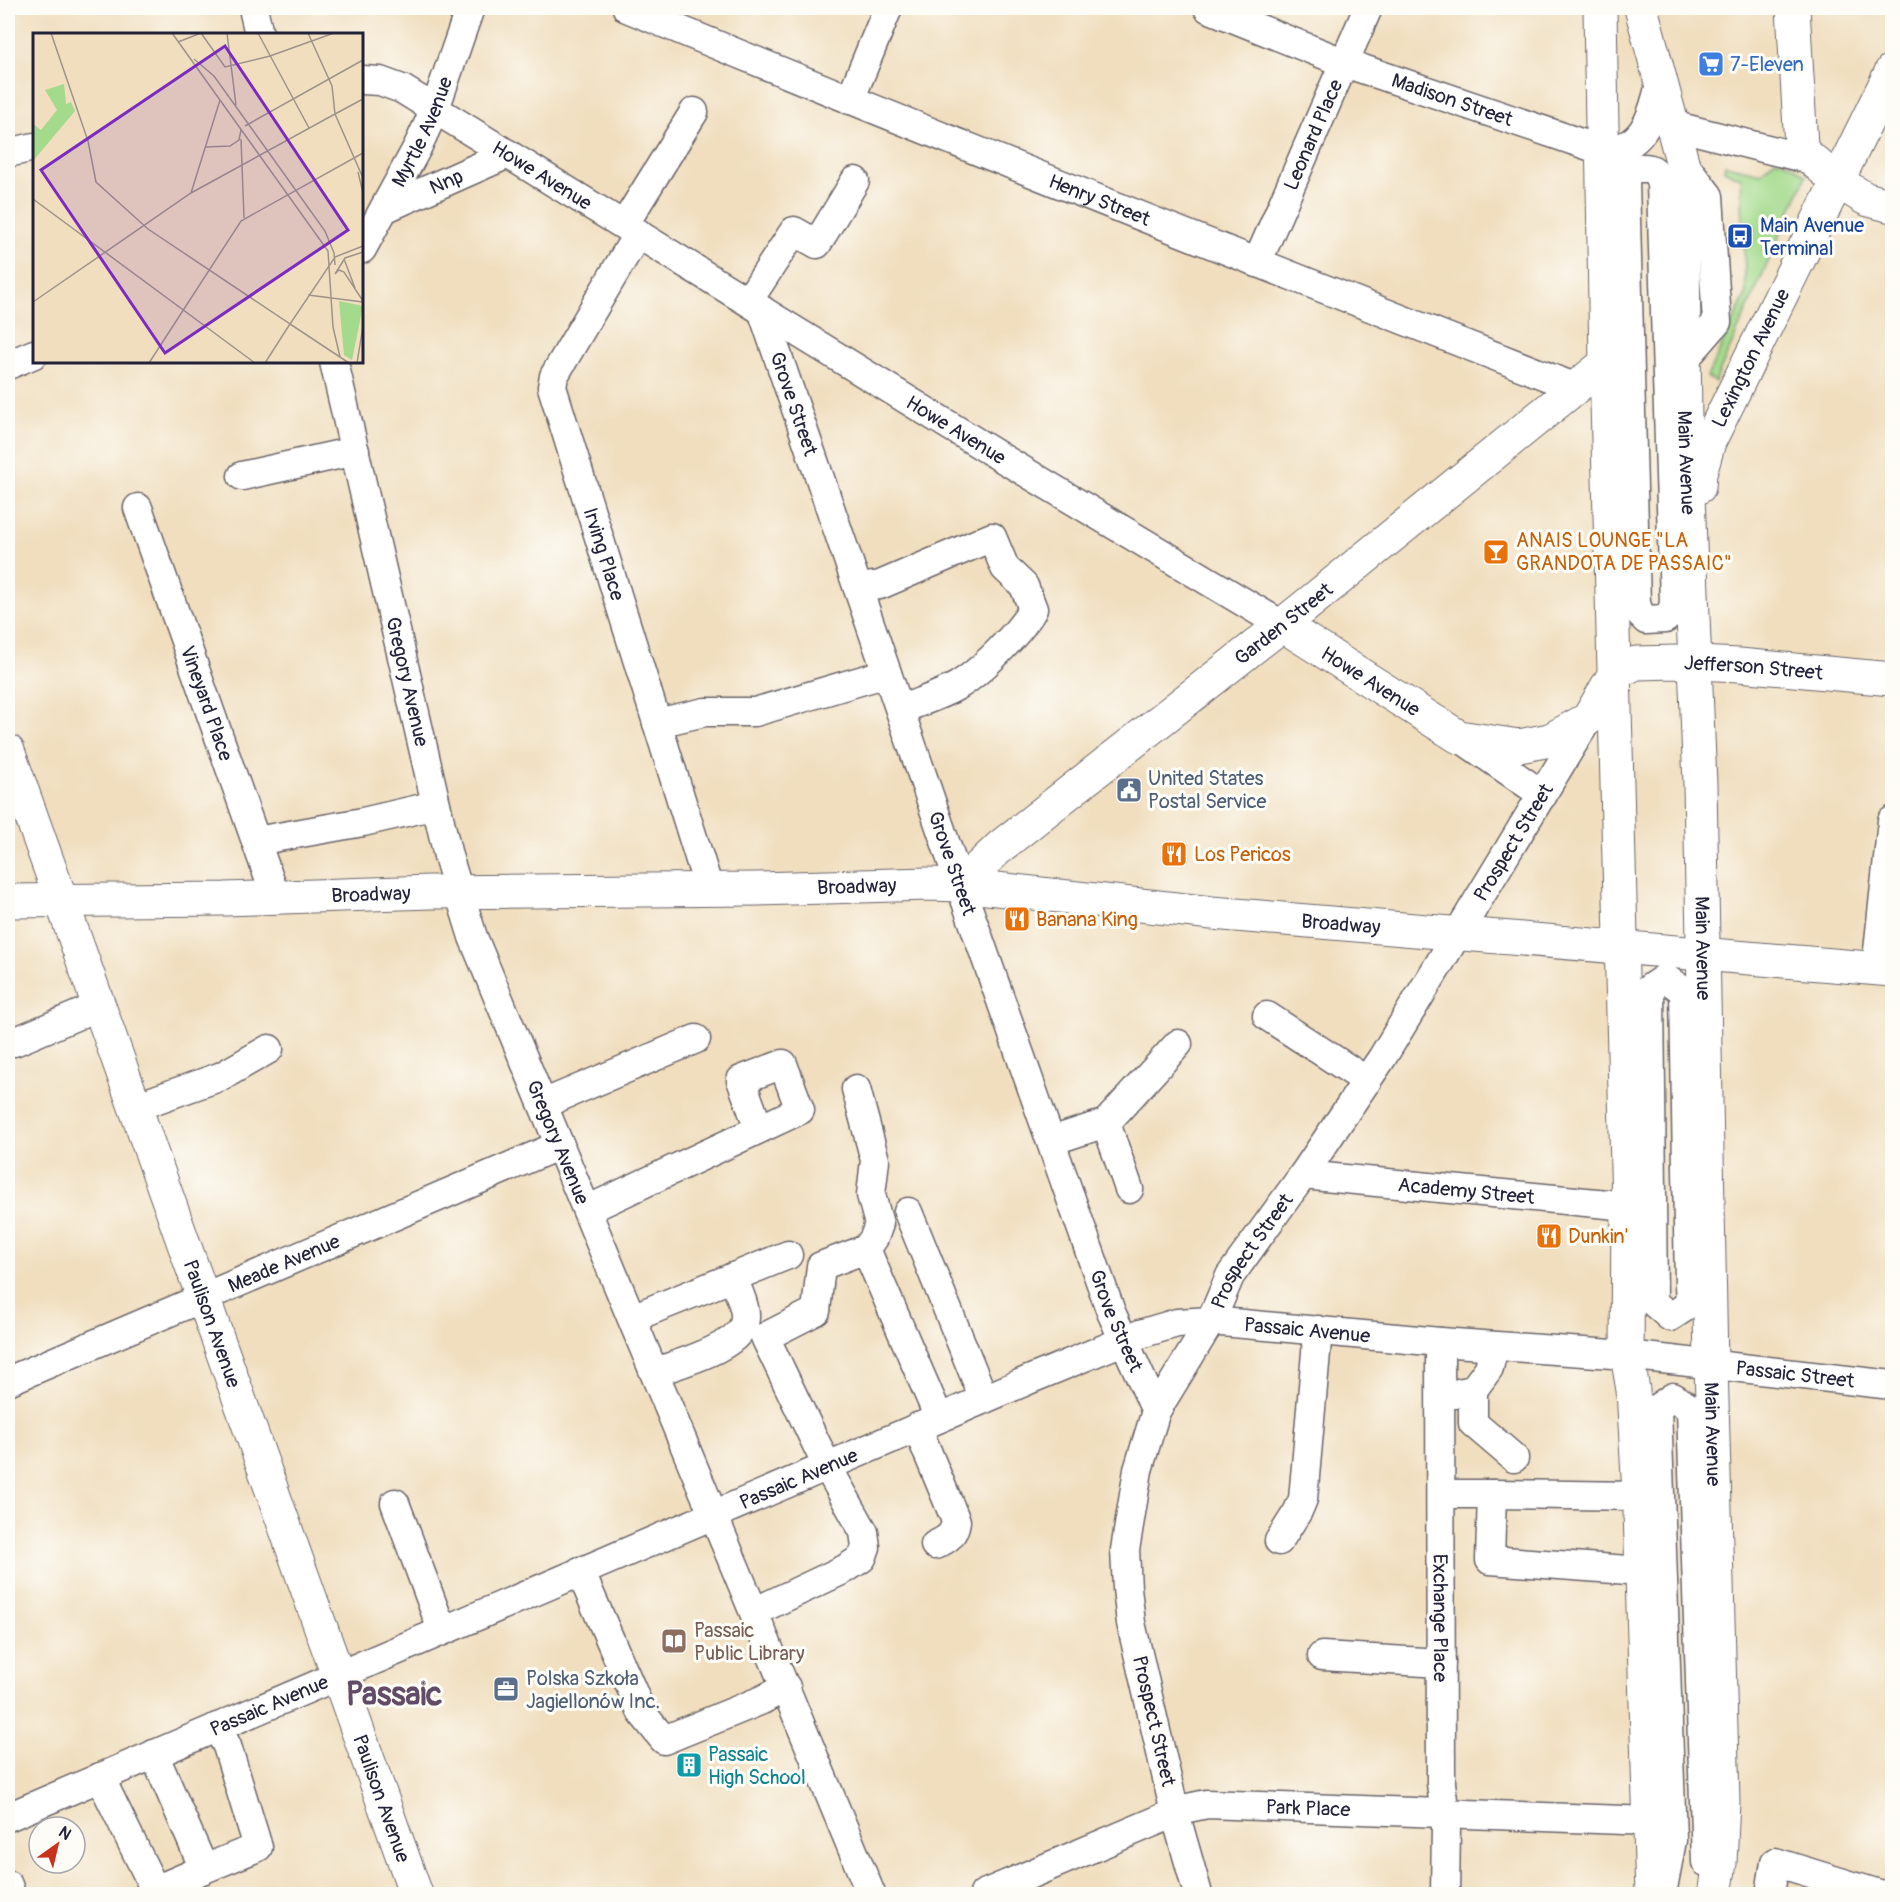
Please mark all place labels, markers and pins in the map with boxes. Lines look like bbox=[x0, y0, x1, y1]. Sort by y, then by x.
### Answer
supermarket icon: 7-Eleven bbox=[1696, 49, 1726, 79]
place label: 7-Eleven bbox=[1730, 52, 1804, 77]
place label: Main Avenue Terminal bbox=[1760, 213, 1864, 261]
bus stop icon: Main Avenue Terminal bbox=[1725, 221, 1755, 251]
place label: ANAIS LOUNGE "LA GRANDOTA DE PASSAIC" bbox=[1516, 528, 1732, 576]
bar icon: ANAIS LOUNGE "LA GRANDOTA DE PASSAIC" bbox=[1481, 537, 1511, 567]
place label: United States Postal Service bbox=[1148, 766, 1267, 814]
public building icon: United States Postal Service bbox=[1114, 775, 1144, 805]
restaurant icon: Los Pericos bbox=[1159, 839, 1189, 869]
place label: Los Pericos bbox=[1194, 842, 1291, 867]
restaurant icon: Banana King bbox=[1002, 904, 1032, 934]
place label: Banana King bbox=[1036, 907, 1138, 932]
restaurant icon: Dunkin' bbox=[1534, 1221, 1564, 1251]
place label: Dunkin' bbox=[1568, 1224, 1629, 1249]
place label: Passaic Public Library bbox=[694, 1618, 805, 1666]
library icon: Passaic Public Library bbox=[659, 1626, 689, 1656]
place label: Polska Szkoła Jagiellonów Inc. bbox=[526, 1666, 660, 1714]
office icon: Polska Szkoła Jagiellonów Inc. bbox=[491, 1674, 521, 1704]
place label: Passaic High School bbox=[708, 1742, 806, 1790]
building icon: Passaic High School bbox=[674, 1750, 704, 1780]

